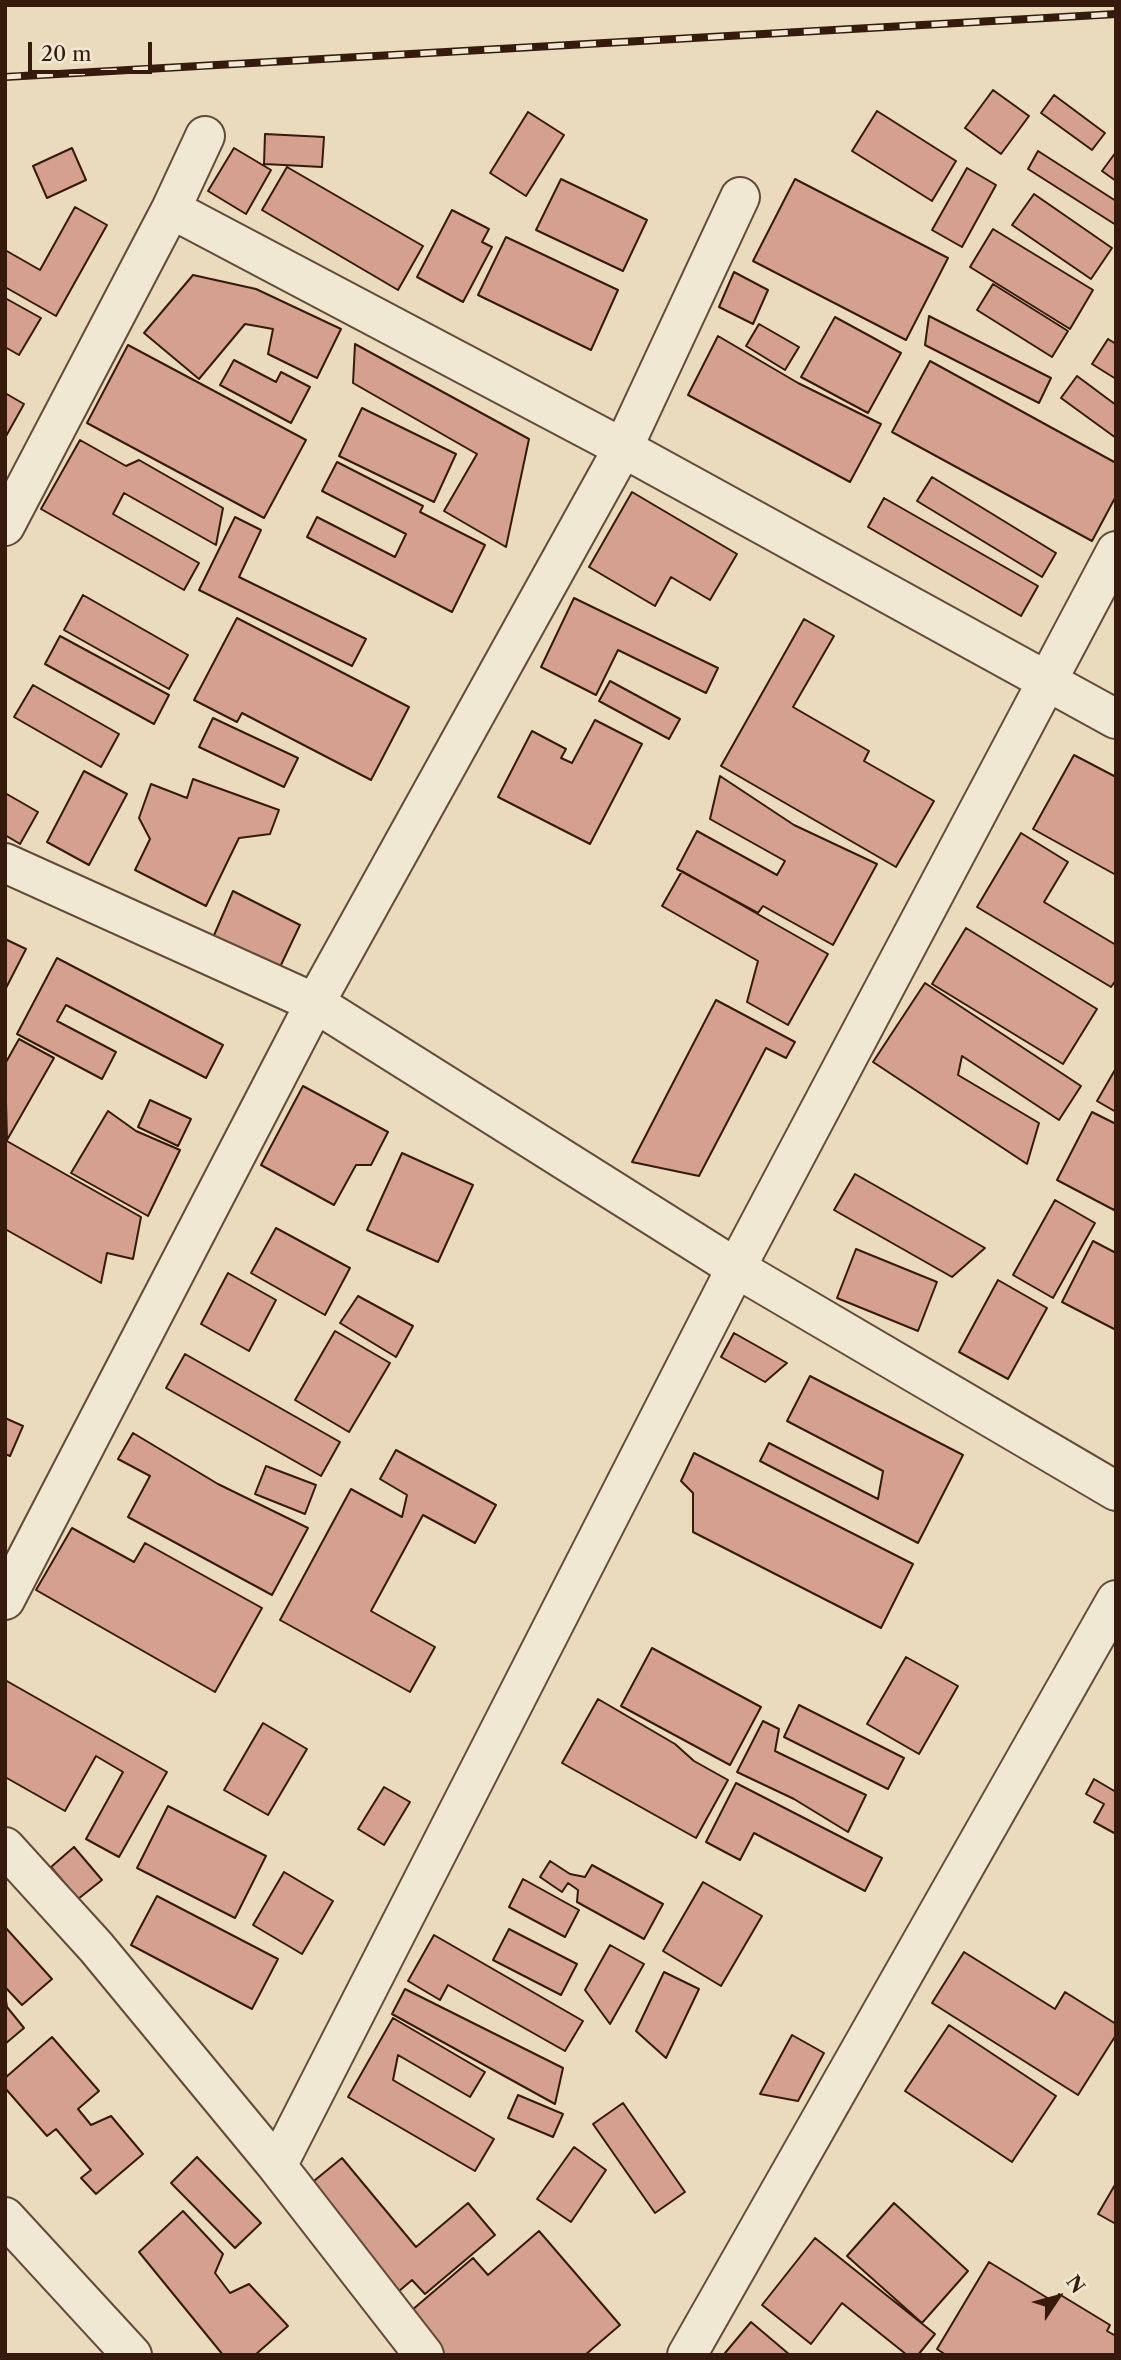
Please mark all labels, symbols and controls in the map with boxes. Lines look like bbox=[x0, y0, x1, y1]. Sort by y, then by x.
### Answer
scale bar bbox=[32, 28, 156, 72]
text: 20 m bbox=[41, 41, 92, 66]
north arrow bbox=[1023, 2262, 1093, 2332]
text: N bbox=[1061, 2271, 1090, 2298]

